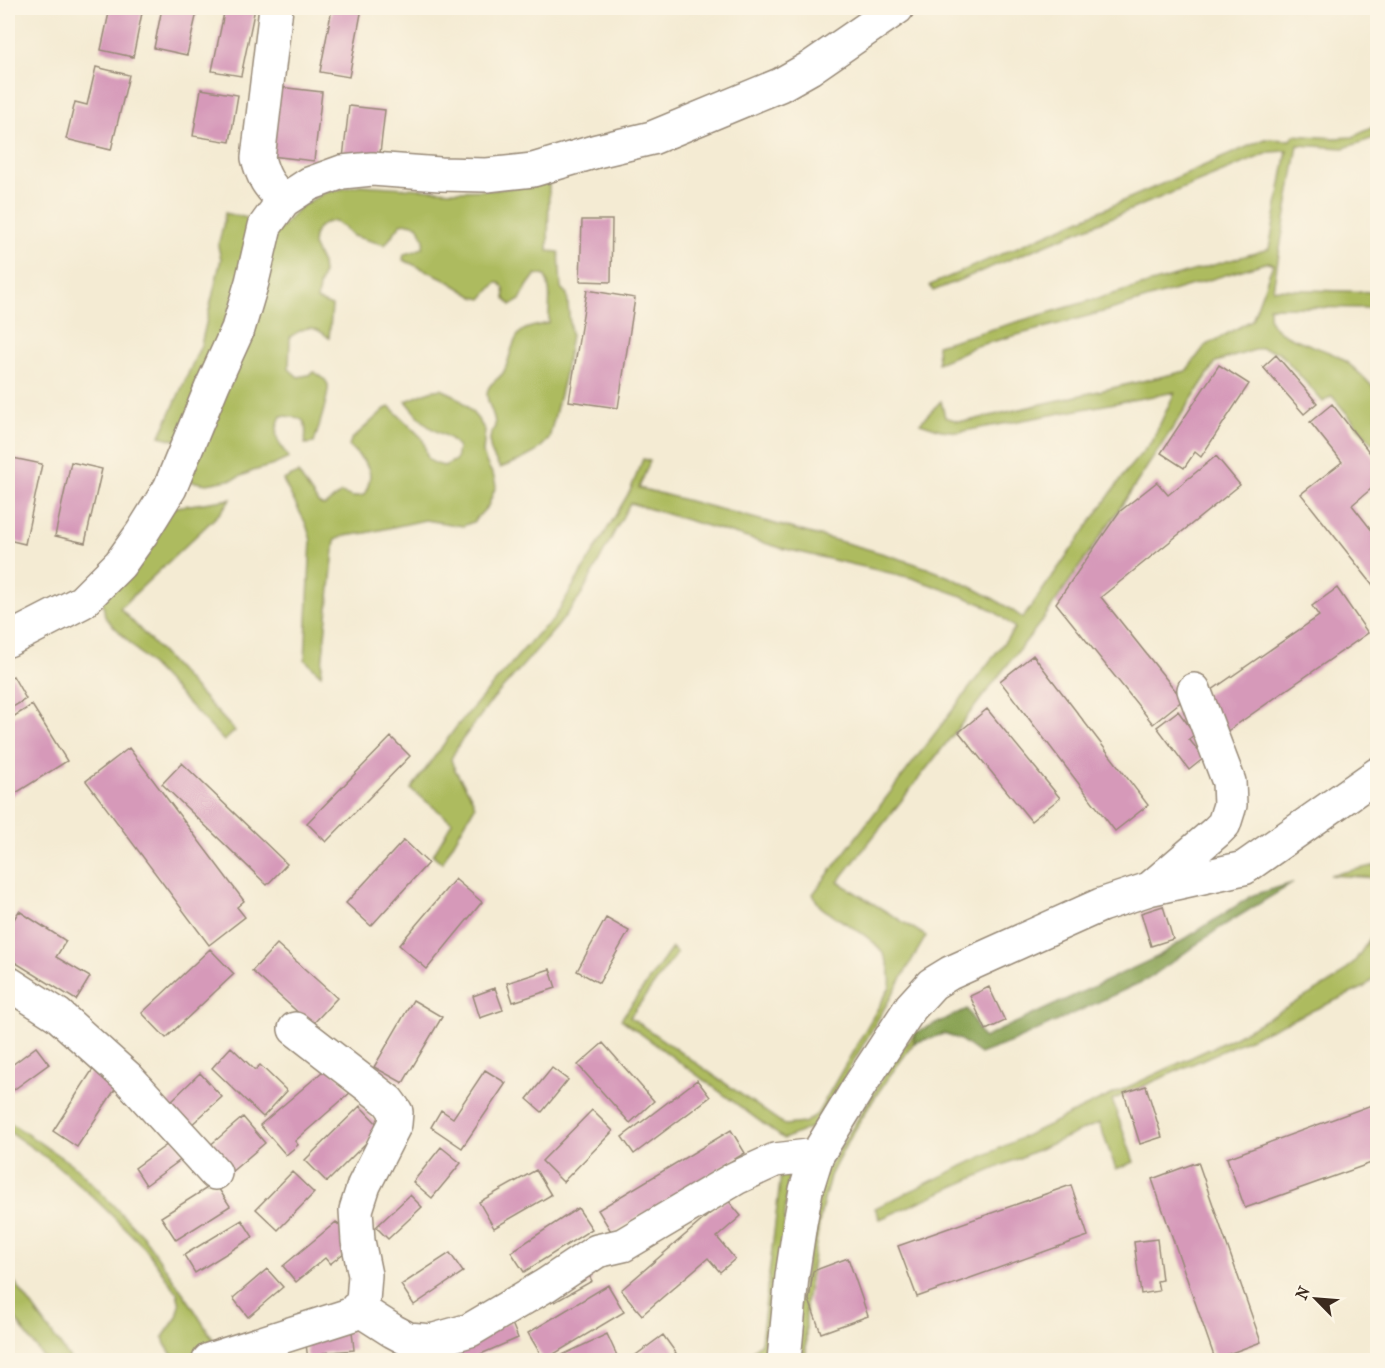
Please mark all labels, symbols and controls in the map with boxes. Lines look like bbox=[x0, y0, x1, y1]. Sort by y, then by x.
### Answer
north arrow bbox=[1286, 1269, 1346, 1329]
text: N bbox=[1292, 1283, 1314, 1302]

